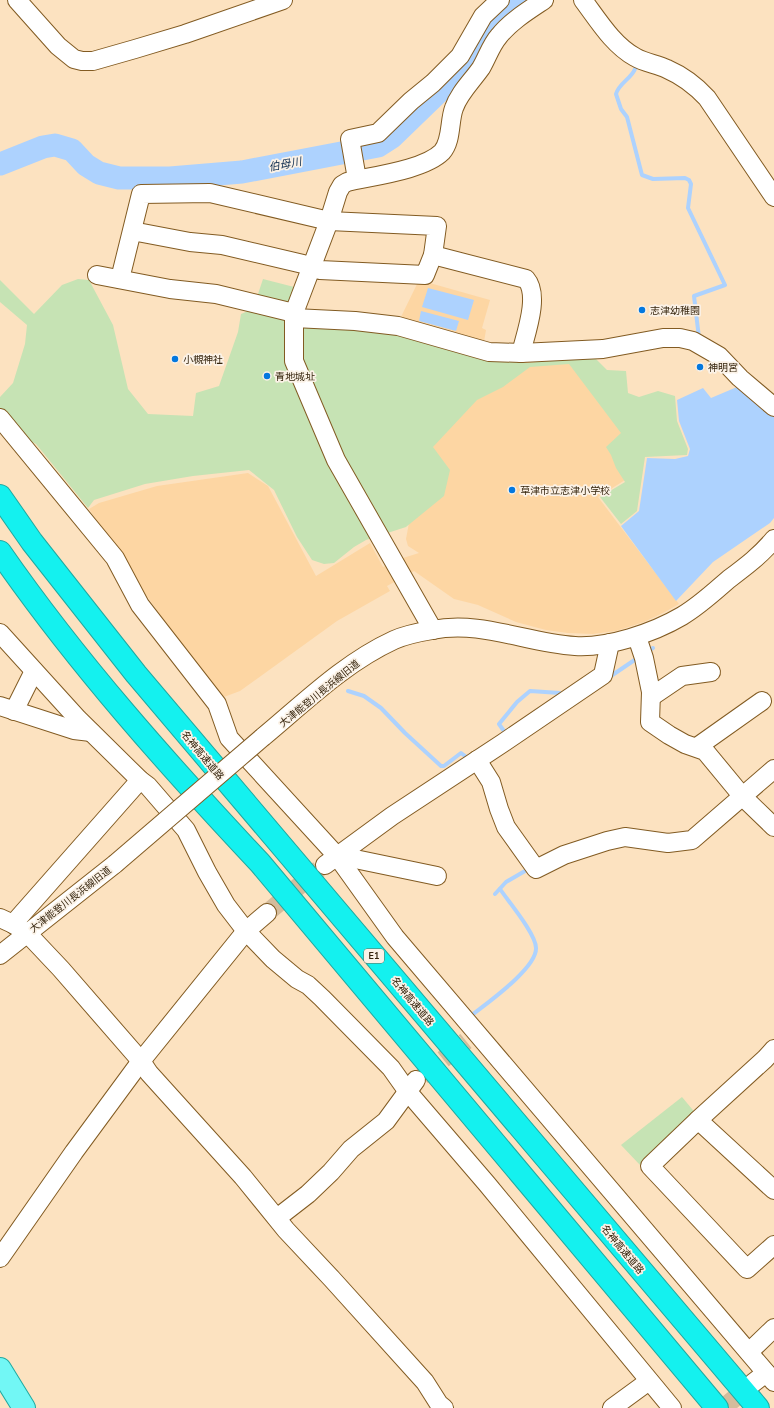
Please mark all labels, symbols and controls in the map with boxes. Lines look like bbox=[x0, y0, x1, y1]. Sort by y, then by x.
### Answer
water label: 伯母川 bbox=[267, 154, 304, 175]
place label: 志津幼稚園 bbox=[650, 304, 700, 318]
marker: 志津幼稚園 bbox=[637, 305, 647, 315]
place label: 小槻神社 bbox=[183, 353, 223, 367]
marker: 小槻神社 bbox=[170, 354, 180, 364]
place label: 神明宮 bbox=[708, 361, 738, 375]
marker: 神明宮 bbox=[695, 362, 705, 372]
place label: 青地城址 bbox=[275, 370, 315, 384]
marker: 青地城址 bbox=[262, 371, 272, 381]
place label: 草津市立志津小学校 bbox=[520, 484, 610, 498]
marker: 草津市立志津小学校 bbox=[507, 485, 517, 495]
street label: 大津能登川長浜線旧道 bbox=[276, 657, 363, 731]
street label: 名神高速道路 bbox=[178, 728, 227, 783]
street label: 大津能登川長浜線旧道 bbox=[27, 863, 114, 936]
road number: E1 bbox=[364, 949, 384, 963]
street label: 名神高速道路 bbox=[388, 974, 437, 1029]
street label: 名神高速道路 bbox=[598, 1222, 647, 1277]

